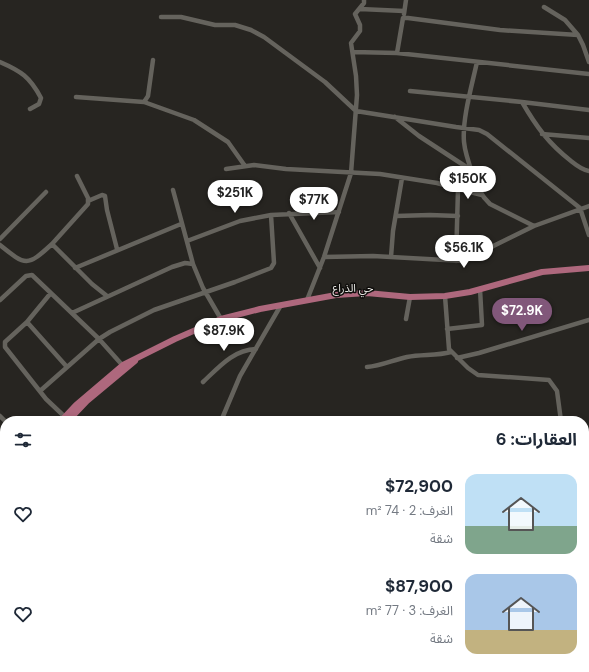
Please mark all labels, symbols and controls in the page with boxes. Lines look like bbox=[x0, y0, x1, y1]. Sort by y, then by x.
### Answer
pin: $150K bbox=[440, 166, 496, 200]
text: $150K bbox=[449, 170, 487, 187]
pin: $251K bbox=[207, 180, 263, 214]
text: $251K bbox=[217, 184, 253, 201]
pin: $77K bbox=[290, 187, 338, 221]
text: $77K bbox=[299, 191, 329, 208]
pin: $56.1K bbox=[431, 235, 497, 269]
text: $56.1K bbox=[444, 239, 484, 256]
district label: حي الذراع bbox=[333, 281, 374, 298]
pin: $72.9K bbox=[489, 298, 555, 332]
text: $72.9K bbox=[501, 302, 543, 319]
pin: $87.9K bbox=[191, 318, 257, 352]
text: $87.9K bbox=[203, 322, 245, 339]
text: العقارات: 6 bbox=[496, 428, 577, 450]
icon: filters bbox=[12, 429, 34, 451]
text: $72,900 bbox=[385, 475, 453, 497]
icon: home bbox=[497, 490, 545, 538]
text: الغرف: 2 · 74 m² bbox=[366, 502, 453, 519]
icon: heart bbox=[12, 503, 34, 525]
text: شقة bbox=[430, 530, 453, 547]
text: $87,900 bbox=[385, 575, 453, 597]
icon: home bbox=[497, 590, 545, 638]
text: الغرف: 3 · 77 m² bbox=[366, 602, 453, 619]
icon: heart bbox=[12, 603, 34, 625]
text: شقة bbox=[430, 630, 453, 647]

